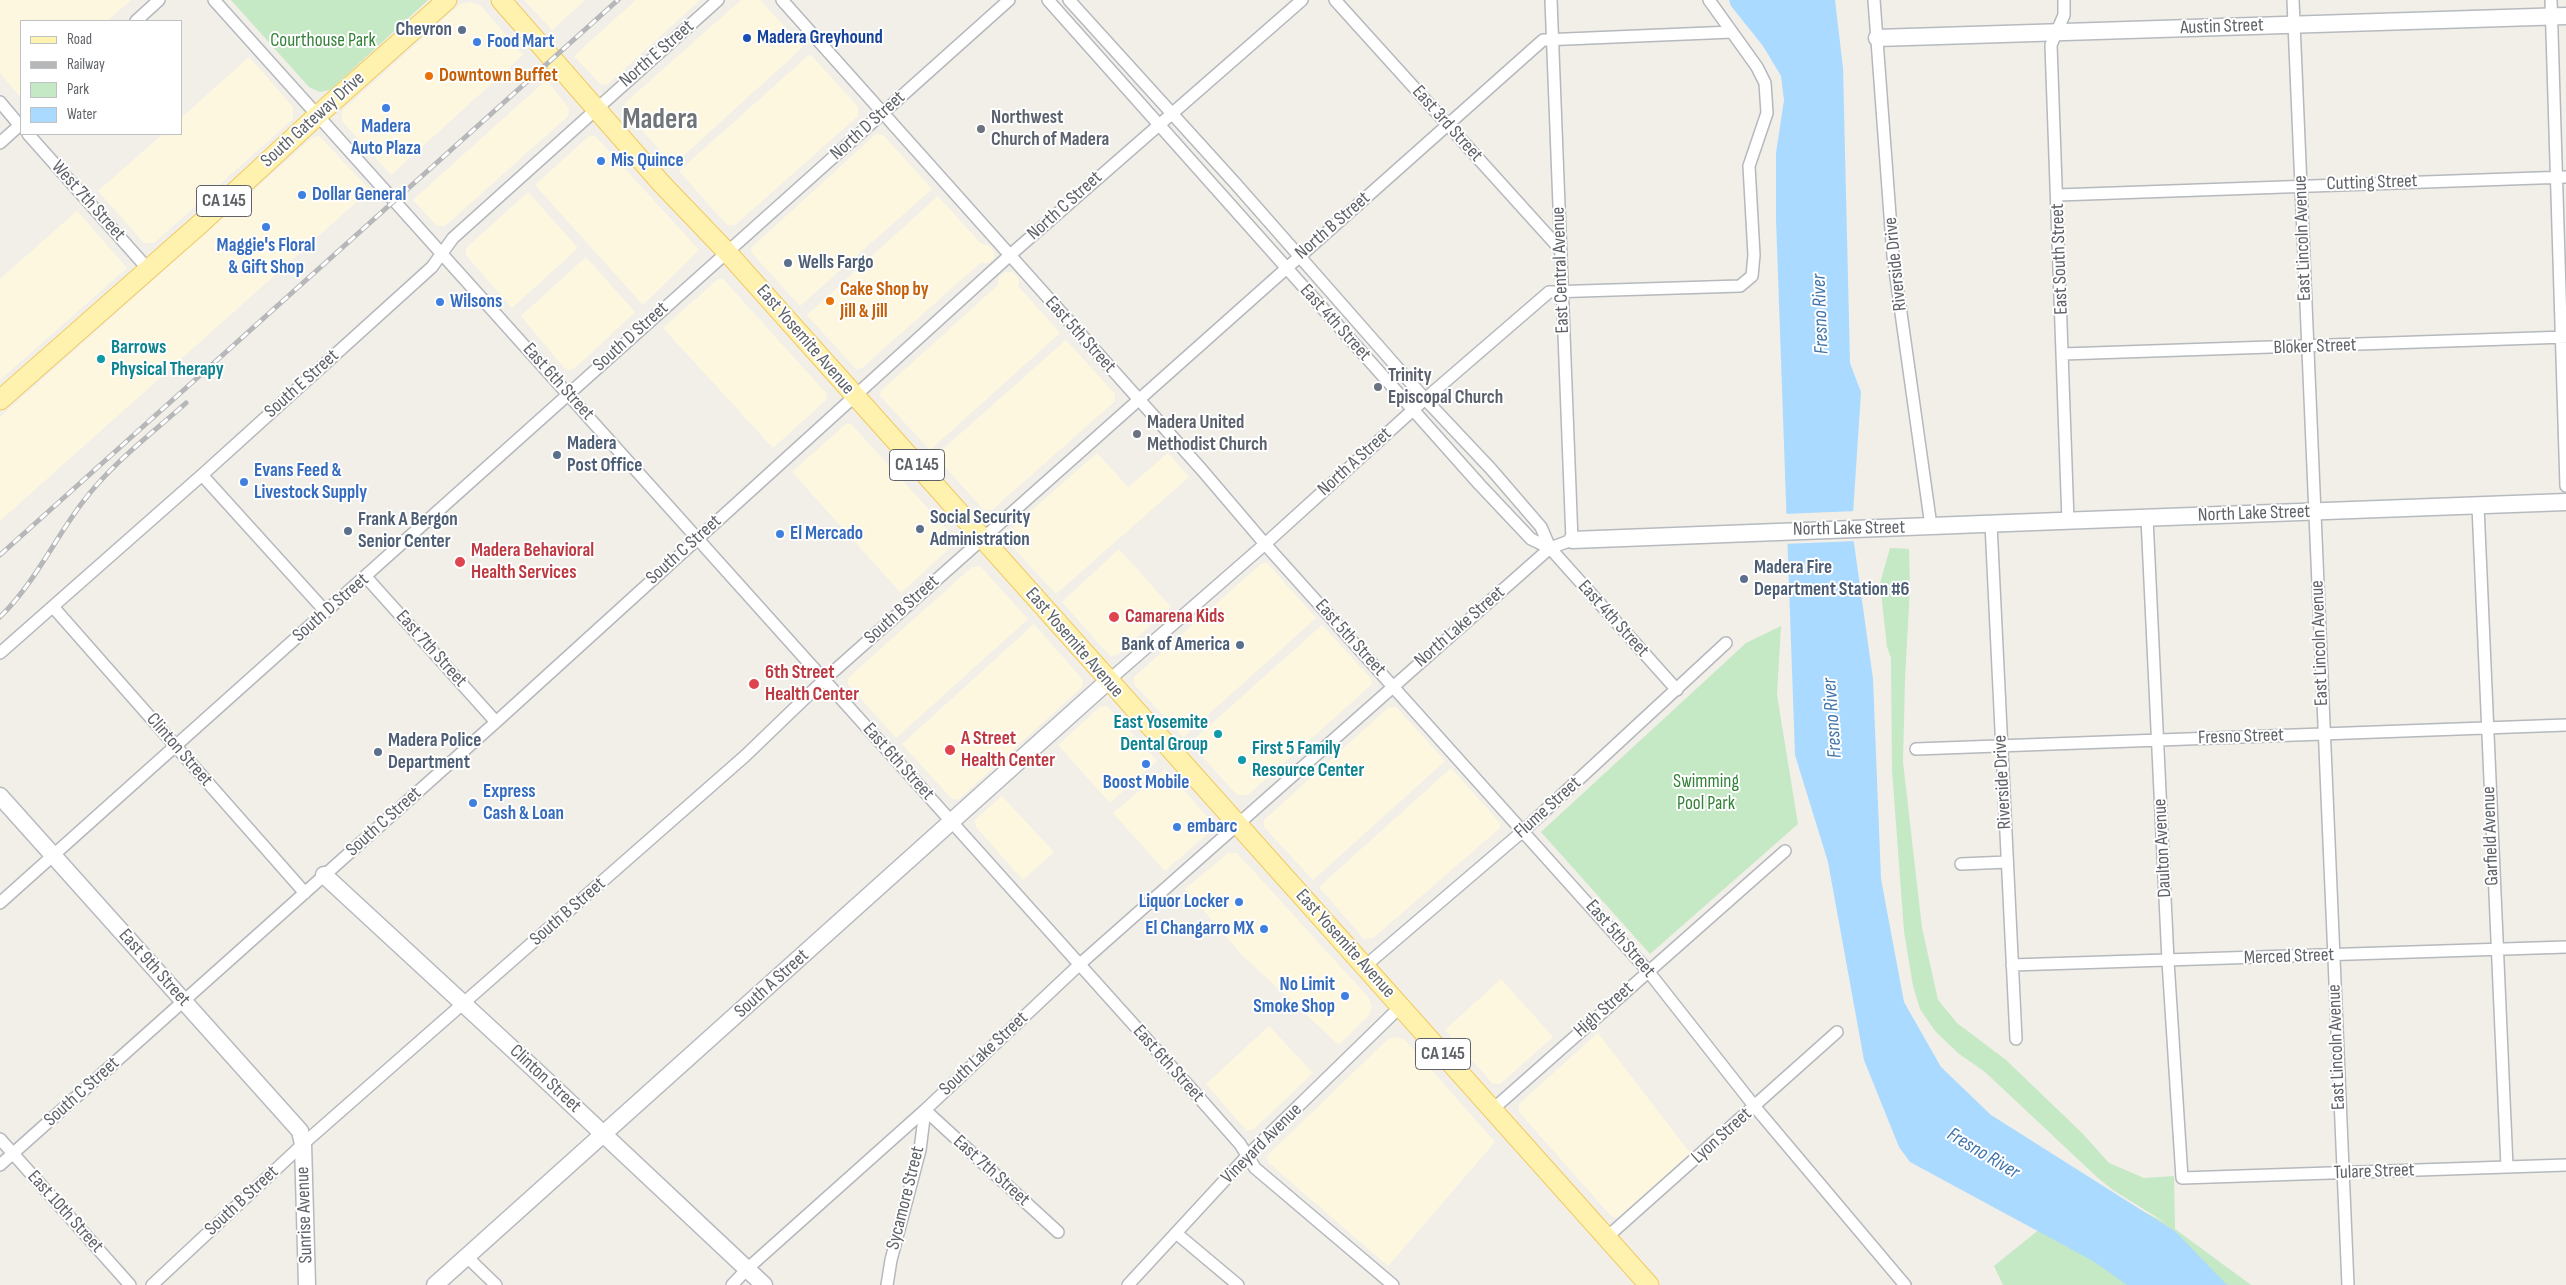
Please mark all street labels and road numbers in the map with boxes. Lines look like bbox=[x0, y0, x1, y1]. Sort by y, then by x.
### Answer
street label: Austin Street bbox=[2180, 14, 2264, 40]
street label: North E Street bbox=[615, 15, 699, 93]
street label: South Gateway Drive bbox=[256, 67, 370, 173]
street label: East 3rd Street bbox=[1407, 81, 1487, 167]
street label: North D Street bbox=[826, 87, 910, 165]
street label: West 7th Street bbox=[46, 156, 130, 246]
street label: North C Street bbox=[1023, 167, 1107, 245]
street label: Cutting Street bbox=[2326, 170, 2418, 196]
street label: East Lincoln Avenue bbox=[2289, 175, 2317, 301]
road number: CA 145 bbox=[196, 186, 252, 217]
street label: North B Street bbox=[1291, 187, 1375, 265]
street label: East South Street bbox=[2047, 203, 2073, 315]
street label: East Central Avenue bbox=[1547, 206, 1575, 334]
street label: Riverside Drive bbox=[1880, 216, 1912, 312]
street label: East Yosemite Avenue bbox=[751, 280, 859, 400]
street label: East 4th Street bbox=[1295, 280, 1375, 366]
street label: East 5th Street bbox=[1040, 292, 1120, 378]
street label: South D Street bbox=[589, 297, 673, 377]
street label: Bloker Street bbox=[2273, 334, 2357, 360]
street label: East 6th Street bbox=[517, 339, 599, 425]
street label: South E Street bbox=[260, 345, 344, 423]
street label: North A Street bbox=[1313, 423, 1397, 501]
road number: CA 145 bbox=[890, 450, 944, 480]
street label: North Lake Street bbox=[2198, 501, 2310, 527]
street label: South C Street bbox=[642, 510, 726, 590]
street label: North Lake Street bbox=[1793, 517, 1905, 541]
street label: South D Street bbox=[288, 569, 374, 647]
street label: South B Street bbox=[860, 571, 944, 649]
street label: East 4th Street bbox=[1573, 576, 1653, 662]
street label: East Lincoln Avenue bbox=[2306, 580, 2334, 706]
street label: North Lake Street bbox=[1410, 582, 1510, 672]
street label: East Yosemite Avenue bbox=[1020, 583, 1128, 703]
street label: East 5th Street bbox=[1310, 595, 1390, 681]
street label: East 7th Street bbox=[391, 606, 471, 692]
street label: Clinton Street bbox=[141, 709, 217, 791]
street label: East 6th Street bbox=[857, 719, 939, 805]
street label: Fresno Street bbox=[2198, 724, 2284, 750]
street label: Riverside Drive bbox=[1989, 734, 2017, 830]
street label: Flume Street bbox=[1510, 772, 1586, 844]
street label: South C Street bbox=[342, 782, 426, 862]
street label: Garfield Avenue bbox=[2478, 786, 2504, 886]
street label: Daulton Avenue bbox=[2149, 798, 2177, 898]
street label: South B Street bbox=[526, 873, 610, 951]
street label: East Yosemite Avenue bbox=[1290, 885, 1400, 1003]
street label: East 5th Street bbox=[1580, 896, 1660, 982]
street label: East 9th Street bbox=[113, 925, 195, 1011]
street label: Merced Street bbox=[2243, 944, 2335, 970]
street label: South A Street bbox=[730, 945, 814, 1023]
street label: High Street bbox=[1570, 977, 1638, 1043]
street label: East Lincoln Avenue bbox=[2323, 984, 2351, 1110]
street label: South Lake Street bbox=[935, 1007, 1033, 1101]
street label: East 6th Street bbox=[1127, 1021, 1209, 1107]
road number: CA 145 bbox=[1416, 1038, 1470, 1070]
street label: Clinton Street bbox=[504, 1040, 586, 1118]
street label: South C Street bbox=[40, 1052, 124, 1132]
street label: Vineyard Avenue bbox=[1217, 1099, 1307, 1189]
street label: Lyon Street bbox=[1687, 1103, 1757, 1169]
street label: East 7th Street bbox=[948, 1131, 1034, 1211]
street label: Sycamore Street bbox=[882, 1144, 930, 1252]
street label: Tulare Street bbox=[2333, 1159, 2415, 1185]
street label: South B Street bbox=[200, 1161, 284, 1241]
street label: East 10th Street bbox=[22, 1166, 108, 1258]
street label: Sunrise Avenue bbox=[292, 1166, 318, 1264]

